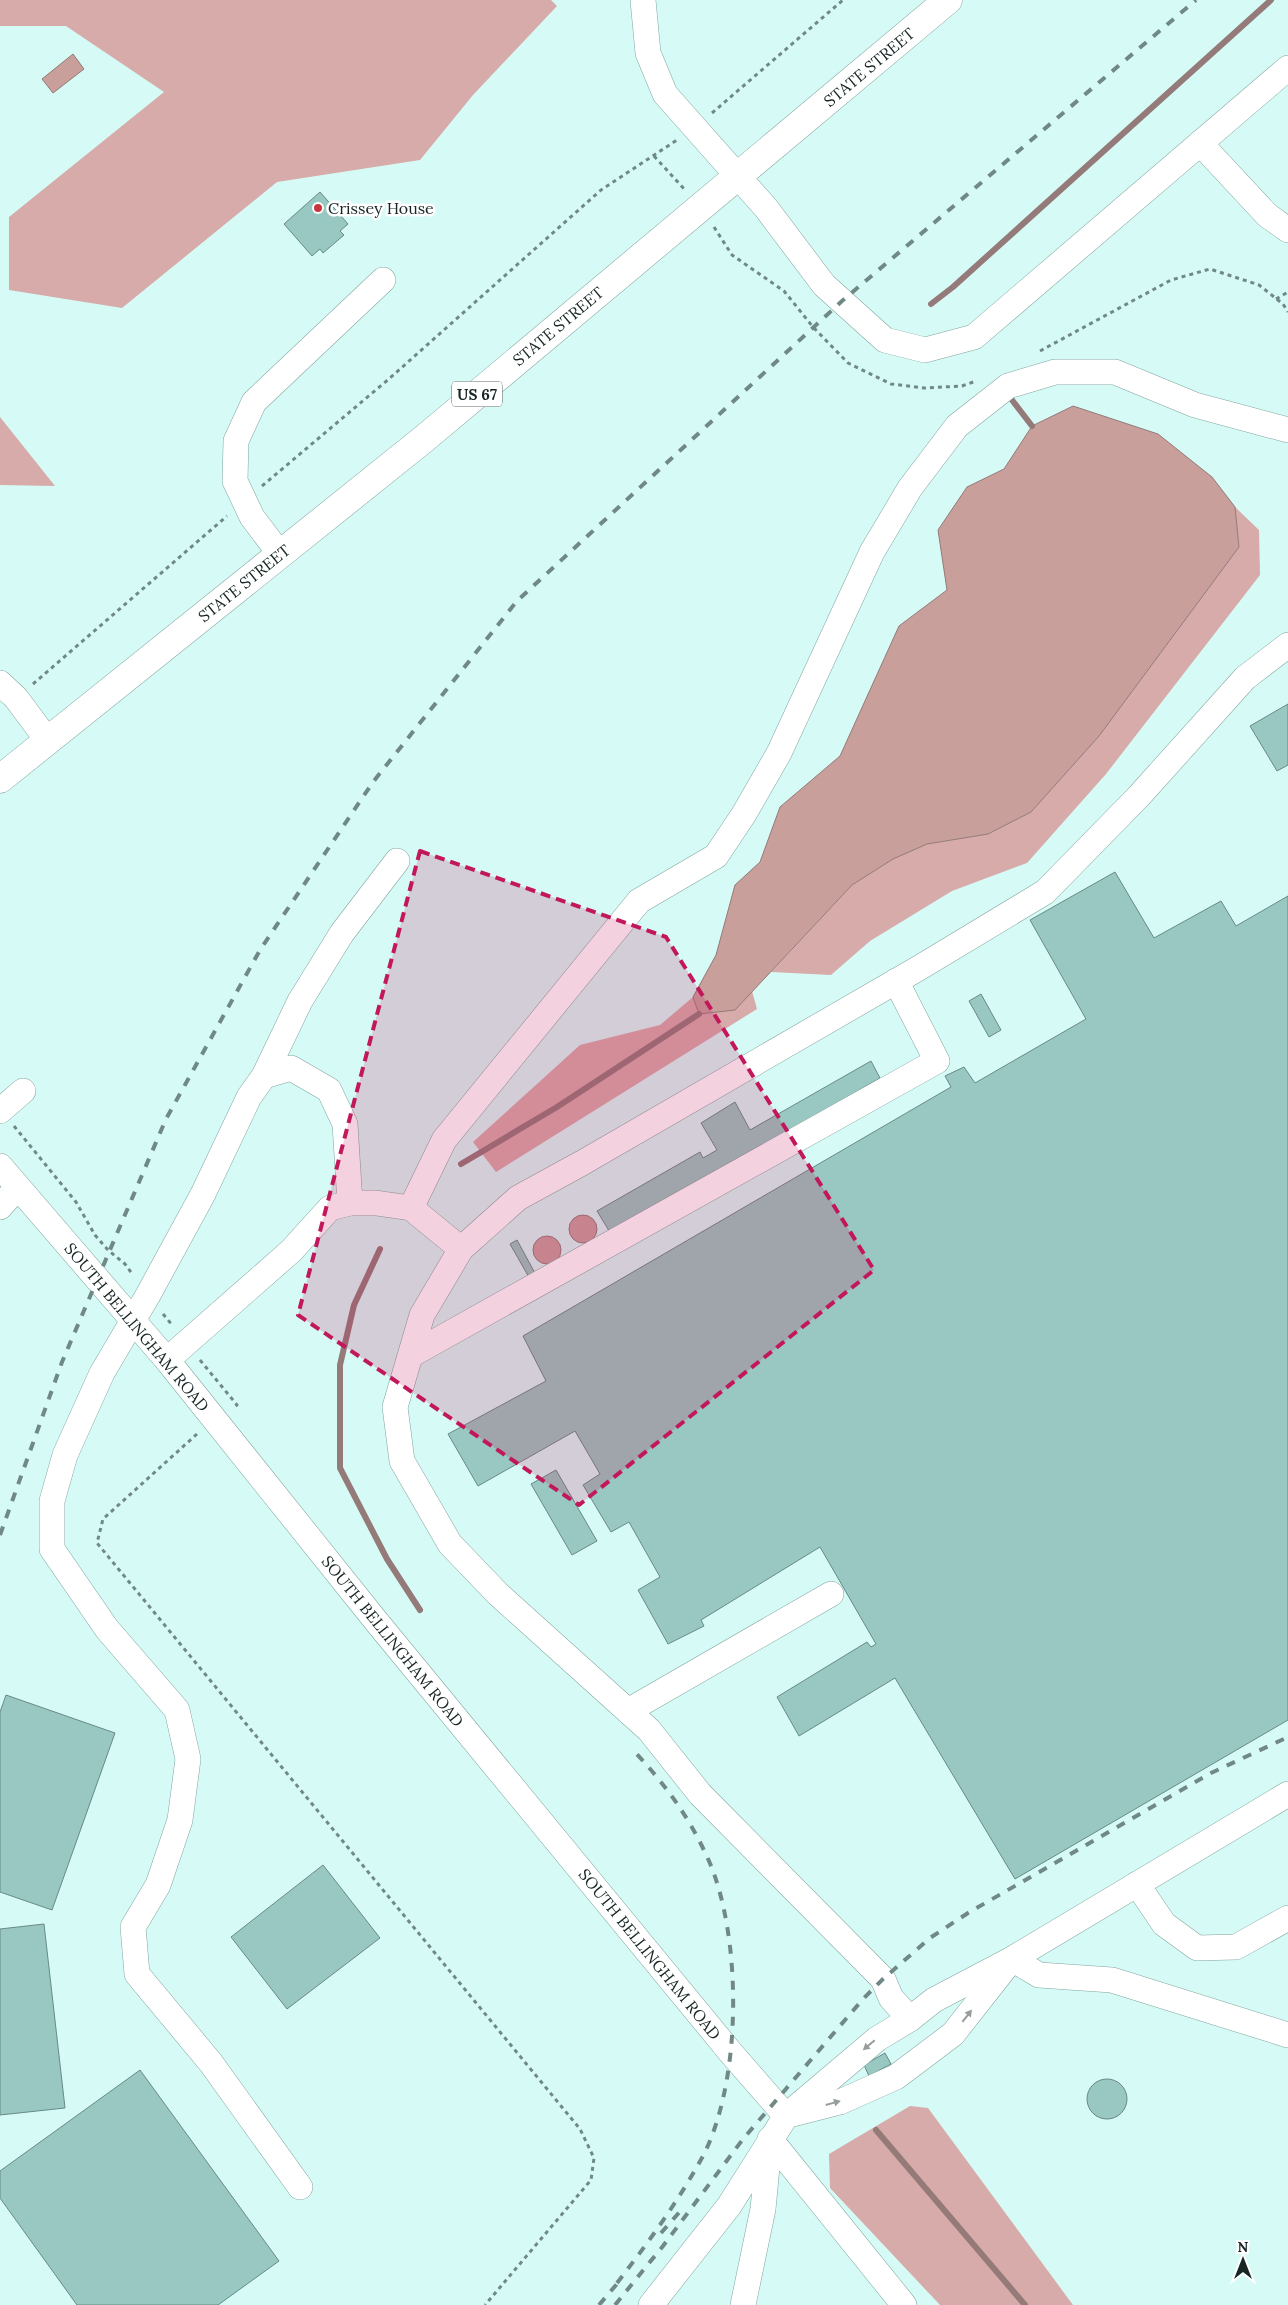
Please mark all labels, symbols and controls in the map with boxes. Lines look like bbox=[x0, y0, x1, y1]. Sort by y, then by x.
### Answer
street label: STATE STREET bbox=[819, 23, 919, 111]
place label: Crissey House bbox=[328, 198, 434, 218]
marker: Crissey House bbox=[312, 202, 324, 214]
street label: STATE STREET bbox=[508, 282, 608, 370]
road number: US 67 bbox=[452, 382, 502, 406]
street label: STATE STREET bbox=[194, 540, 294, 626]
street label: SOUTH BELLINGHAM ROAD bbox=[60, 1238, 214, 1416]
street label: SOUTH BELLINGHAM ROAD bbox=[318, 1551, 468, 1731]
street label: SOUTH BELLINGHAM ROAD bbox=[575, 1864, 725, 2044]
one-way arrow bbox=[962, 2009, 972, 2023]
one-way arrow bbox=[863, 2039, 875, 2050]
one-way arrow bbox=[825, 2099, 840, 2107]
north arrow bbox=[1218, 2235, 1268, 2285]
text: N bbox=[1238, 2238, 1249, 2256]

